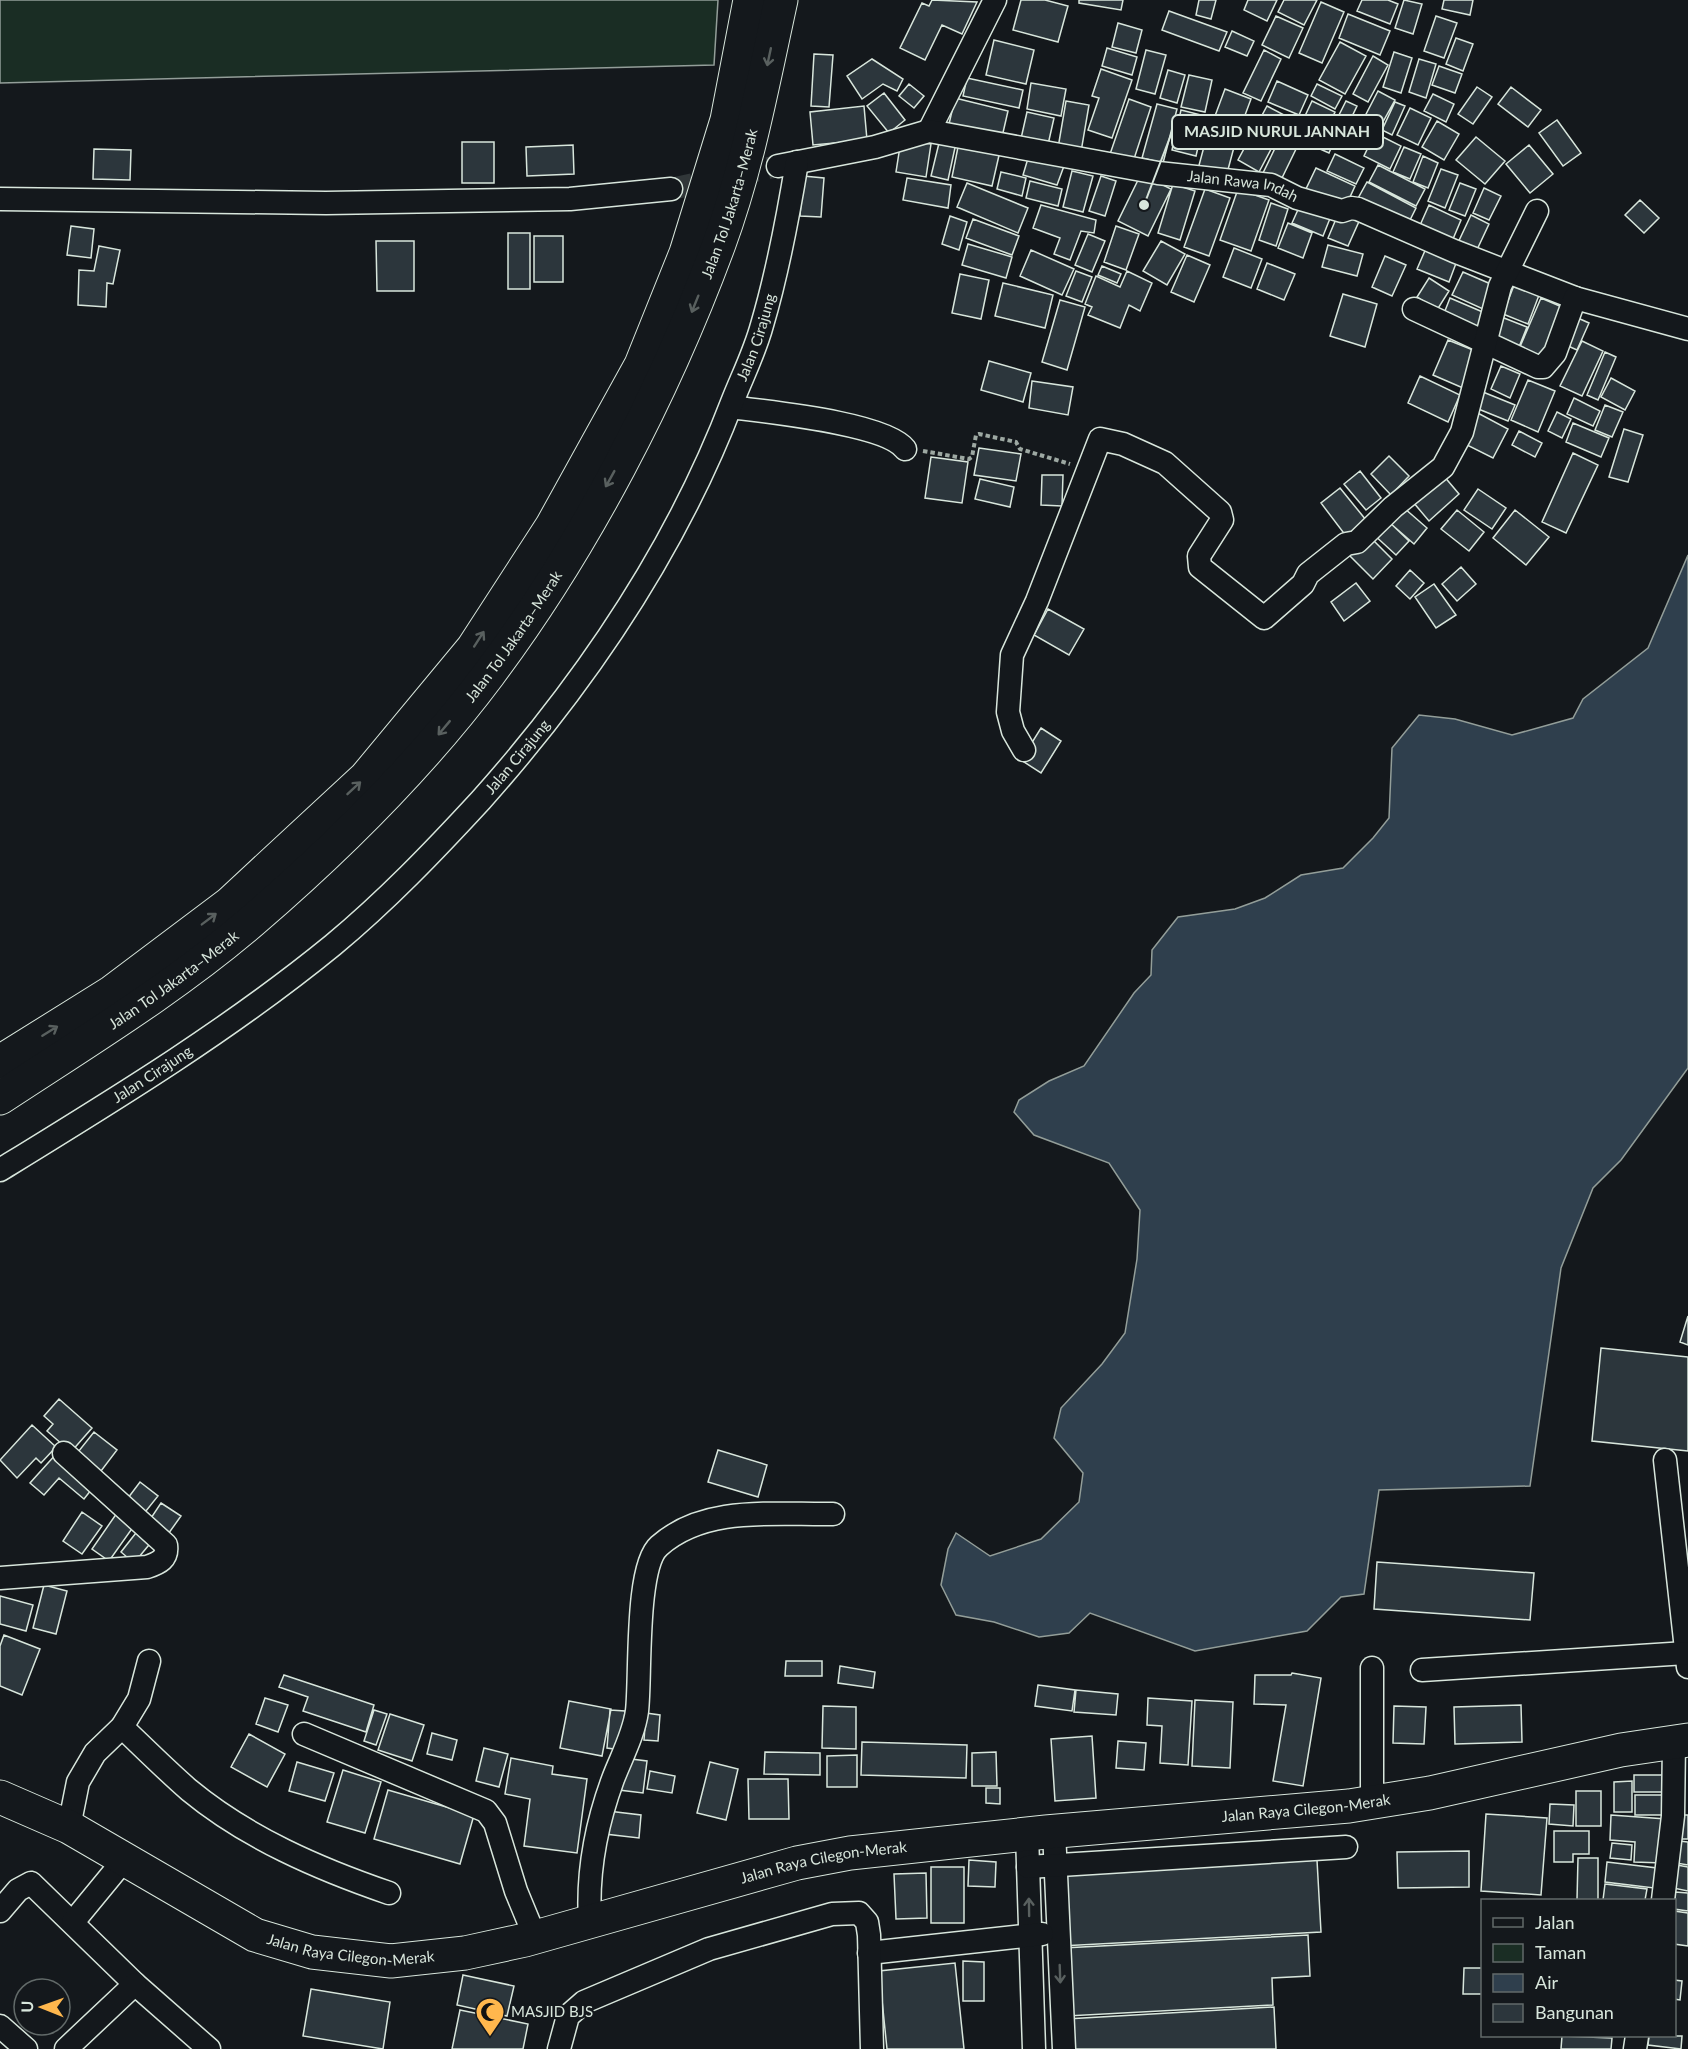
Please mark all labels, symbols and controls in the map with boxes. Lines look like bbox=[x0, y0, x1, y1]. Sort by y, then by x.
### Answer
one-way arrow bbox=[762, 47, 774, 66]
callout: MASJID NURUL JANNAH bbox=[1172, 115, 1383, 149]
text: MASJID NURUL JANNAH bbox=[1184, 121, 1370, 140]
street label: Jalan Tol Jakarta–Merak bbox=[697, 126, 761, 281]
street label: Jalan Rawa Indah bbox=[1186, 166, 1301, 205]
street label: Jalan Cirajung bbox=[732, 291, 778, 383]
one-way arrow bbox=[689, 294, 700, 313]
one-way arrow bbox=[604, 470, 616, 487]
street label: Jalan Tol Jakarta–Merak bbox=[461, 567, 565, 705]
one-way arrow bbox=[473, 631, 485, 648]
street label: Jalan Cirajung bbox=[481, 715, 553, 797]
one-way arrow bbox=[437, 720, 450, 736]
one-way arrow bbox=[346, 782, 361, 796]
one-way arrow bbox=[201, 912, 217, 925]
street label: Jalan Tol Jakarta–Merak bbox=[105, 926, 242, 1033]
one-way arrow bbox=[41, 1024, 58, 1036]
street label: Jalan Cirajung bbox=[109, 1041, 195, 1106]
street label: Jalan Raya Cilegon-Merak bbox=[1221, 1789, 1392, 1825]
street label: Jalan Raya Cilegon-Merak bbox=[738, 1837, 908, 1887]
one-way arrow bbox=[1023, 1897, 1034, 1917]
legend bbox=[1481, 1899, 1676, 2037]
text: Jalan bbox=[1535, 1911, 1574, 1933]
street label: Jalan Raya Cilegon-Merak bbox=[265, 1929, 435, 1969]
text: Taman bbox=[1535, 1941, 1586, 1963]
one-way arrow bbox=[1054, 1963, 1065, 1983]
text: Air bbox=[1535, 1971, 1558, 1993]
north arrow bbox=[12, 1977, 72, 2037]
mosque icon: MASJID BJS bbox=[474, 1996, 506, 2038]
text: U bbox=[17, 2001, 36, 2013]
text: Bangunan bbox=[1535, 2001, 1614, 2023]
place label: MASJID BJS bbox=[511, 2002, 593, 2020]

